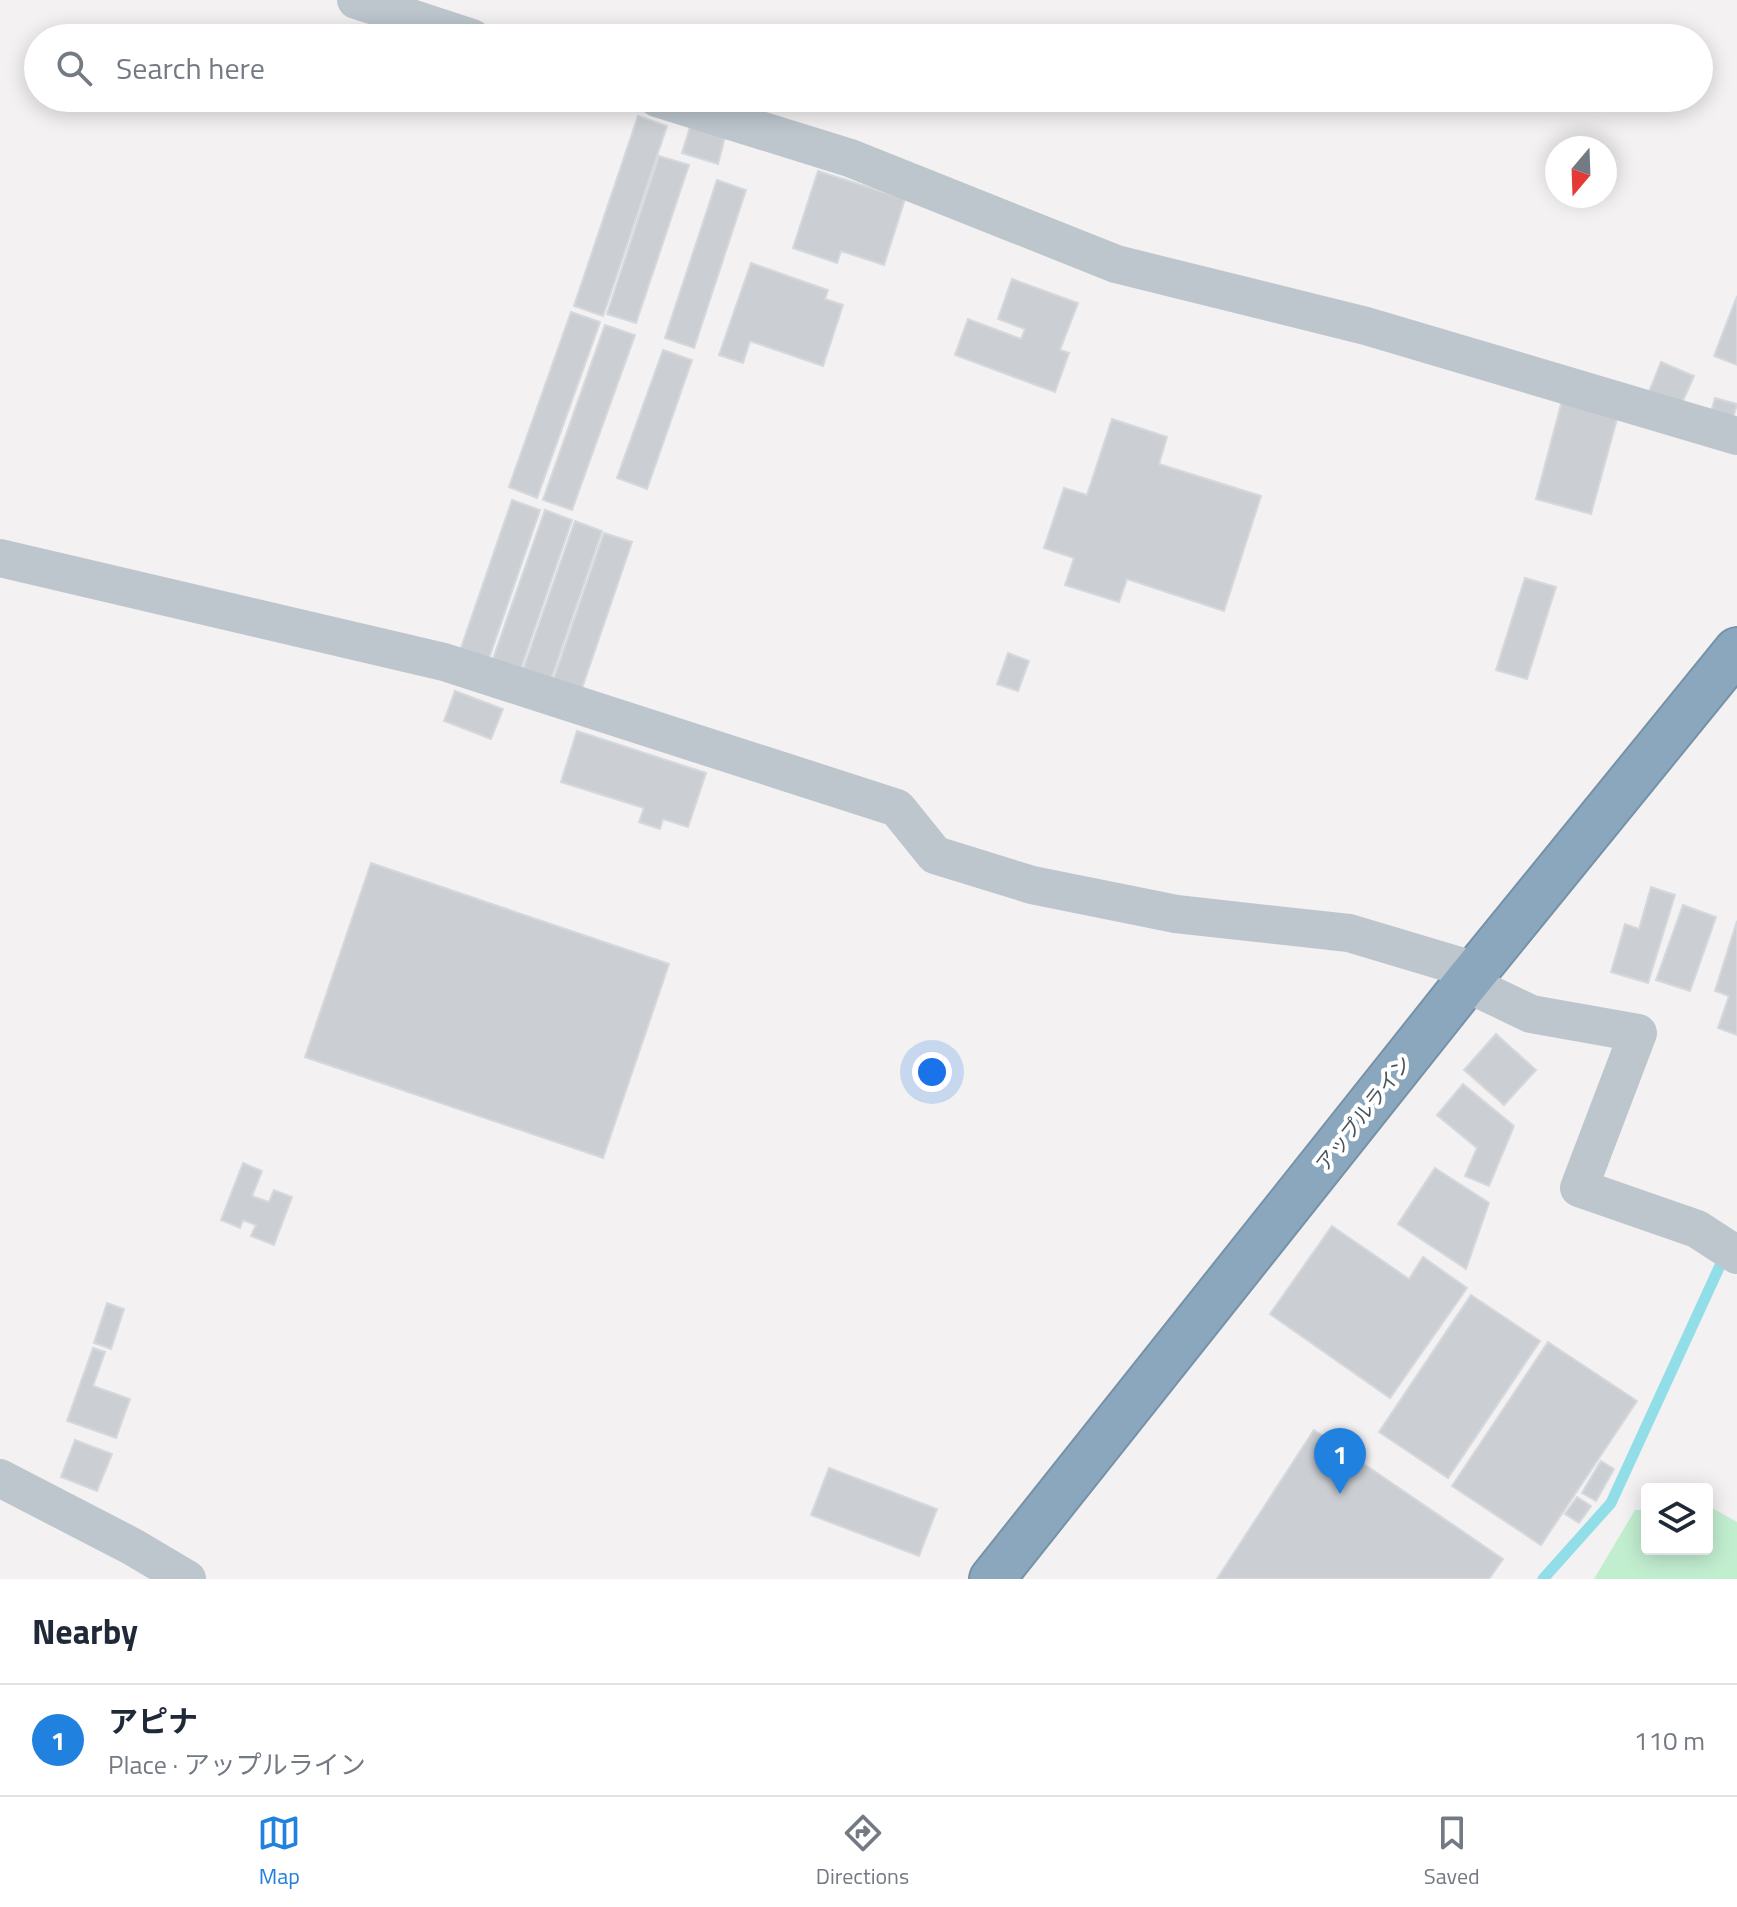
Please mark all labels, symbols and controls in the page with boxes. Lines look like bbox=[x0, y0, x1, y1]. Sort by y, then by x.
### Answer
search box bbox=[24, 24, 1713, 112]
text: Search here bbox=[116, 45, 265, 91]
icon: search bbox=[52, 46, 96, 90]
north arrow bbox=[1545, 136, 1617, 208]
street label: アップルライン bbox=[1308, 1048, 1418, 1178]
your location bbox=[912, 1052, 952, 1092]
pin: 1 bbox=[1314, 1428, 1366, 1494]
map controls bbox=[1641, 1483, 1713, 1555]
button: layers bbox=[1641, 1483, 1713, 1555]
text: Nearby bbox=[32, 1605, 138, 1657]
text: アピナ bbox=[108, 1698, 198, 1744]
text: 1 bbox=[51, 1721, 65, 1760]
text: 110 m bbox=[1634, 1721, 1705, 1760]
text: Place · アップルライン bbox=[108, 1745, 366, 1784]
tab: Map bbox=[257, 1811, 301, 1893]
tab: Directions bbox=[816, 1811, 909, 1893]
tab: Saved bbox=[1424, 1811, 1480, 1893]

